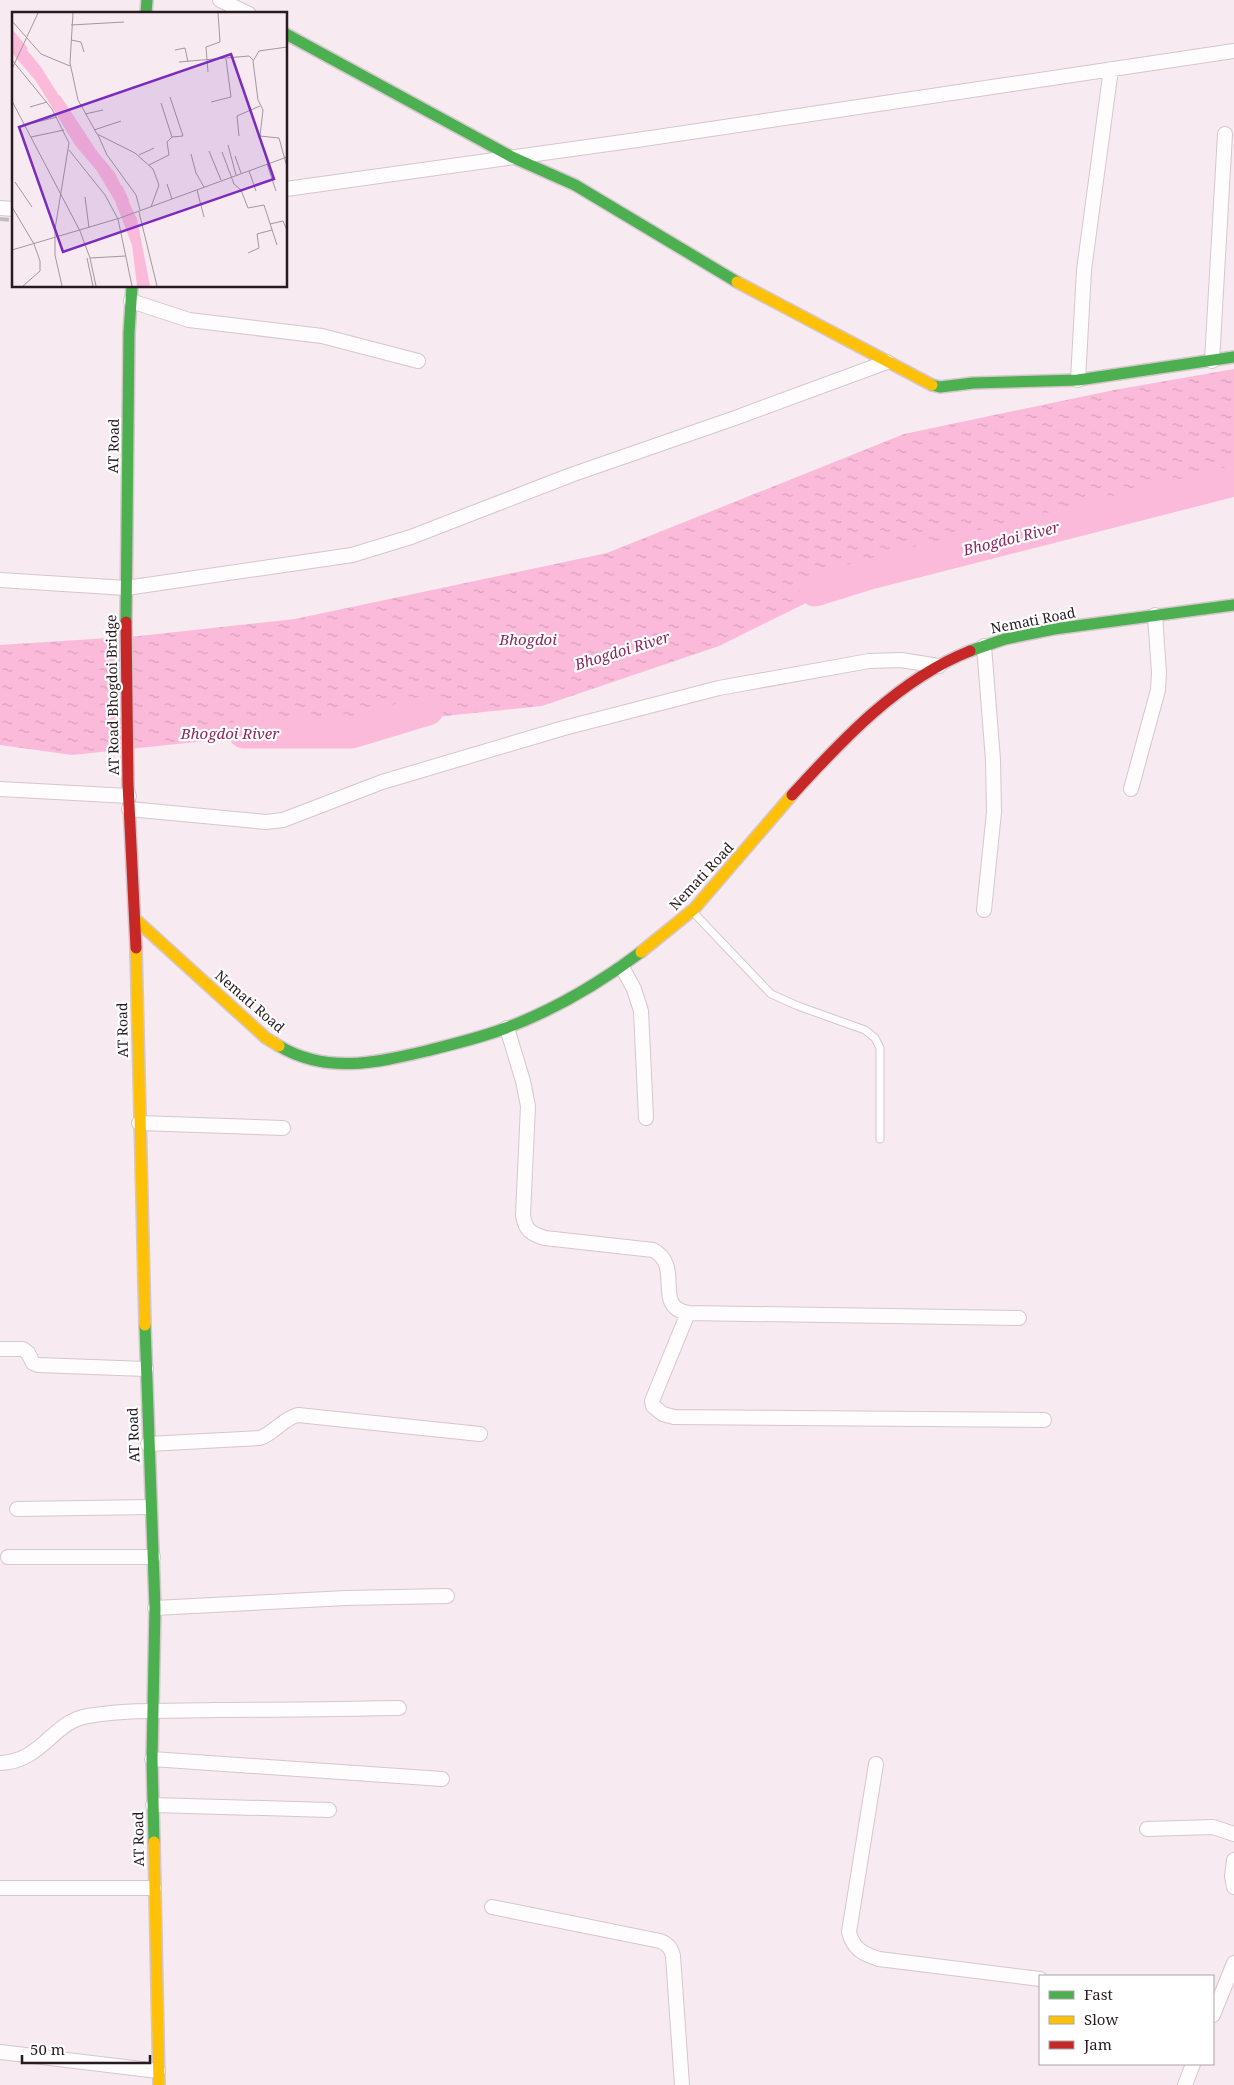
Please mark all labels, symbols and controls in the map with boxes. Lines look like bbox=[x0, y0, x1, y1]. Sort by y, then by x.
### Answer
inset map bbox=[12, 12, 288, 288]
street label: AT Road bbox=[103, 418, 123, 474]
water label: Bhogdoi River bbox=[960, 516, 1062, 560]
street label: Nemati Road bbox=[989, 602, 1077, 638]
street label: AT Road Bhogdoi Bridge bbox=[101, 614, 123, 776]
water label: Bhogdoi River bbox=[571, 626, 673, 674]
water label: Bhogdoi bbox=[498, 629, 557, 649]
water label: Bhogdoi River bbox=[180, 723, 280, 743]
street label: Nemati Road bbox=[665, 838, 738, 914]
street label: Nemati Road bbox=[211, 966, 289, 1037]
street label: AT Road bbox=[112, 1002, 132, 1058]
street label: AT Road bbox=[123, 1407, 143, 1463]
street label: AT Road bbox=[128, 1811, 148, 1867]
legend bbox=[1039, 1975, 1214, 2065]
text: Fast bbox=[1084, 1984, 1113, 2004]
text: Slow bbox=[1084, 2009, 1118, 2029]
scale bar bbox=[22, 2032, 150, 2064]
text: Jam bbox=[1083, 2034, 1112, 2054]
text: 50 m bbox=[30, 2039, 65, 2059]

